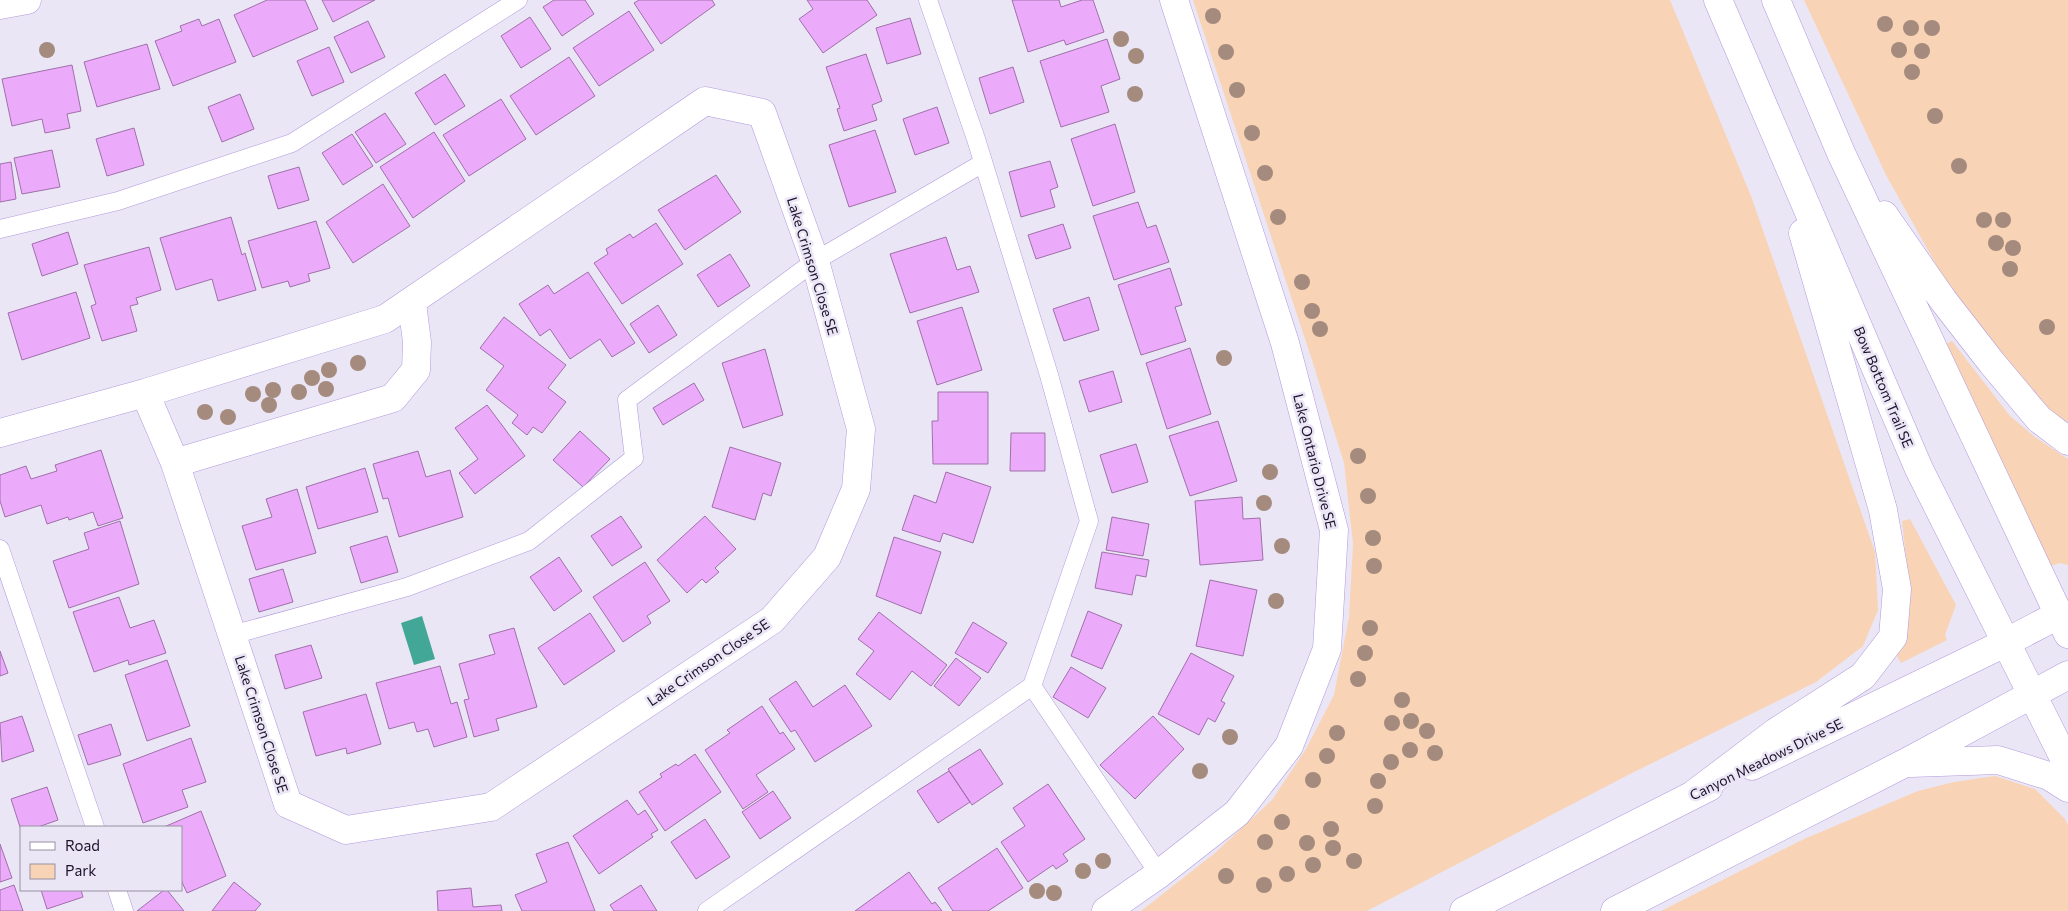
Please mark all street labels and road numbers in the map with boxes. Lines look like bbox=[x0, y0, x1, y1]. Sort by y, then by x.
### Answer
street label: Lake Crimson Close SE bbox=[784, 195, 842, 337]
street label: Bow Bottom Trail SE bbox=[1851, 324, 1917, 450]
street label: Lake Ontario Drive SE bbox=[1290, 392, 1340, 530]
street label: Lake Crimson Close SE bbox=[644, 615, 772, 709]
street label: Lake Crimson Close SE bbox=[232, 653, 292, 795]
street label: Canyon Meadows Drive SE bbox=[1687, 714, 1845, 804]

